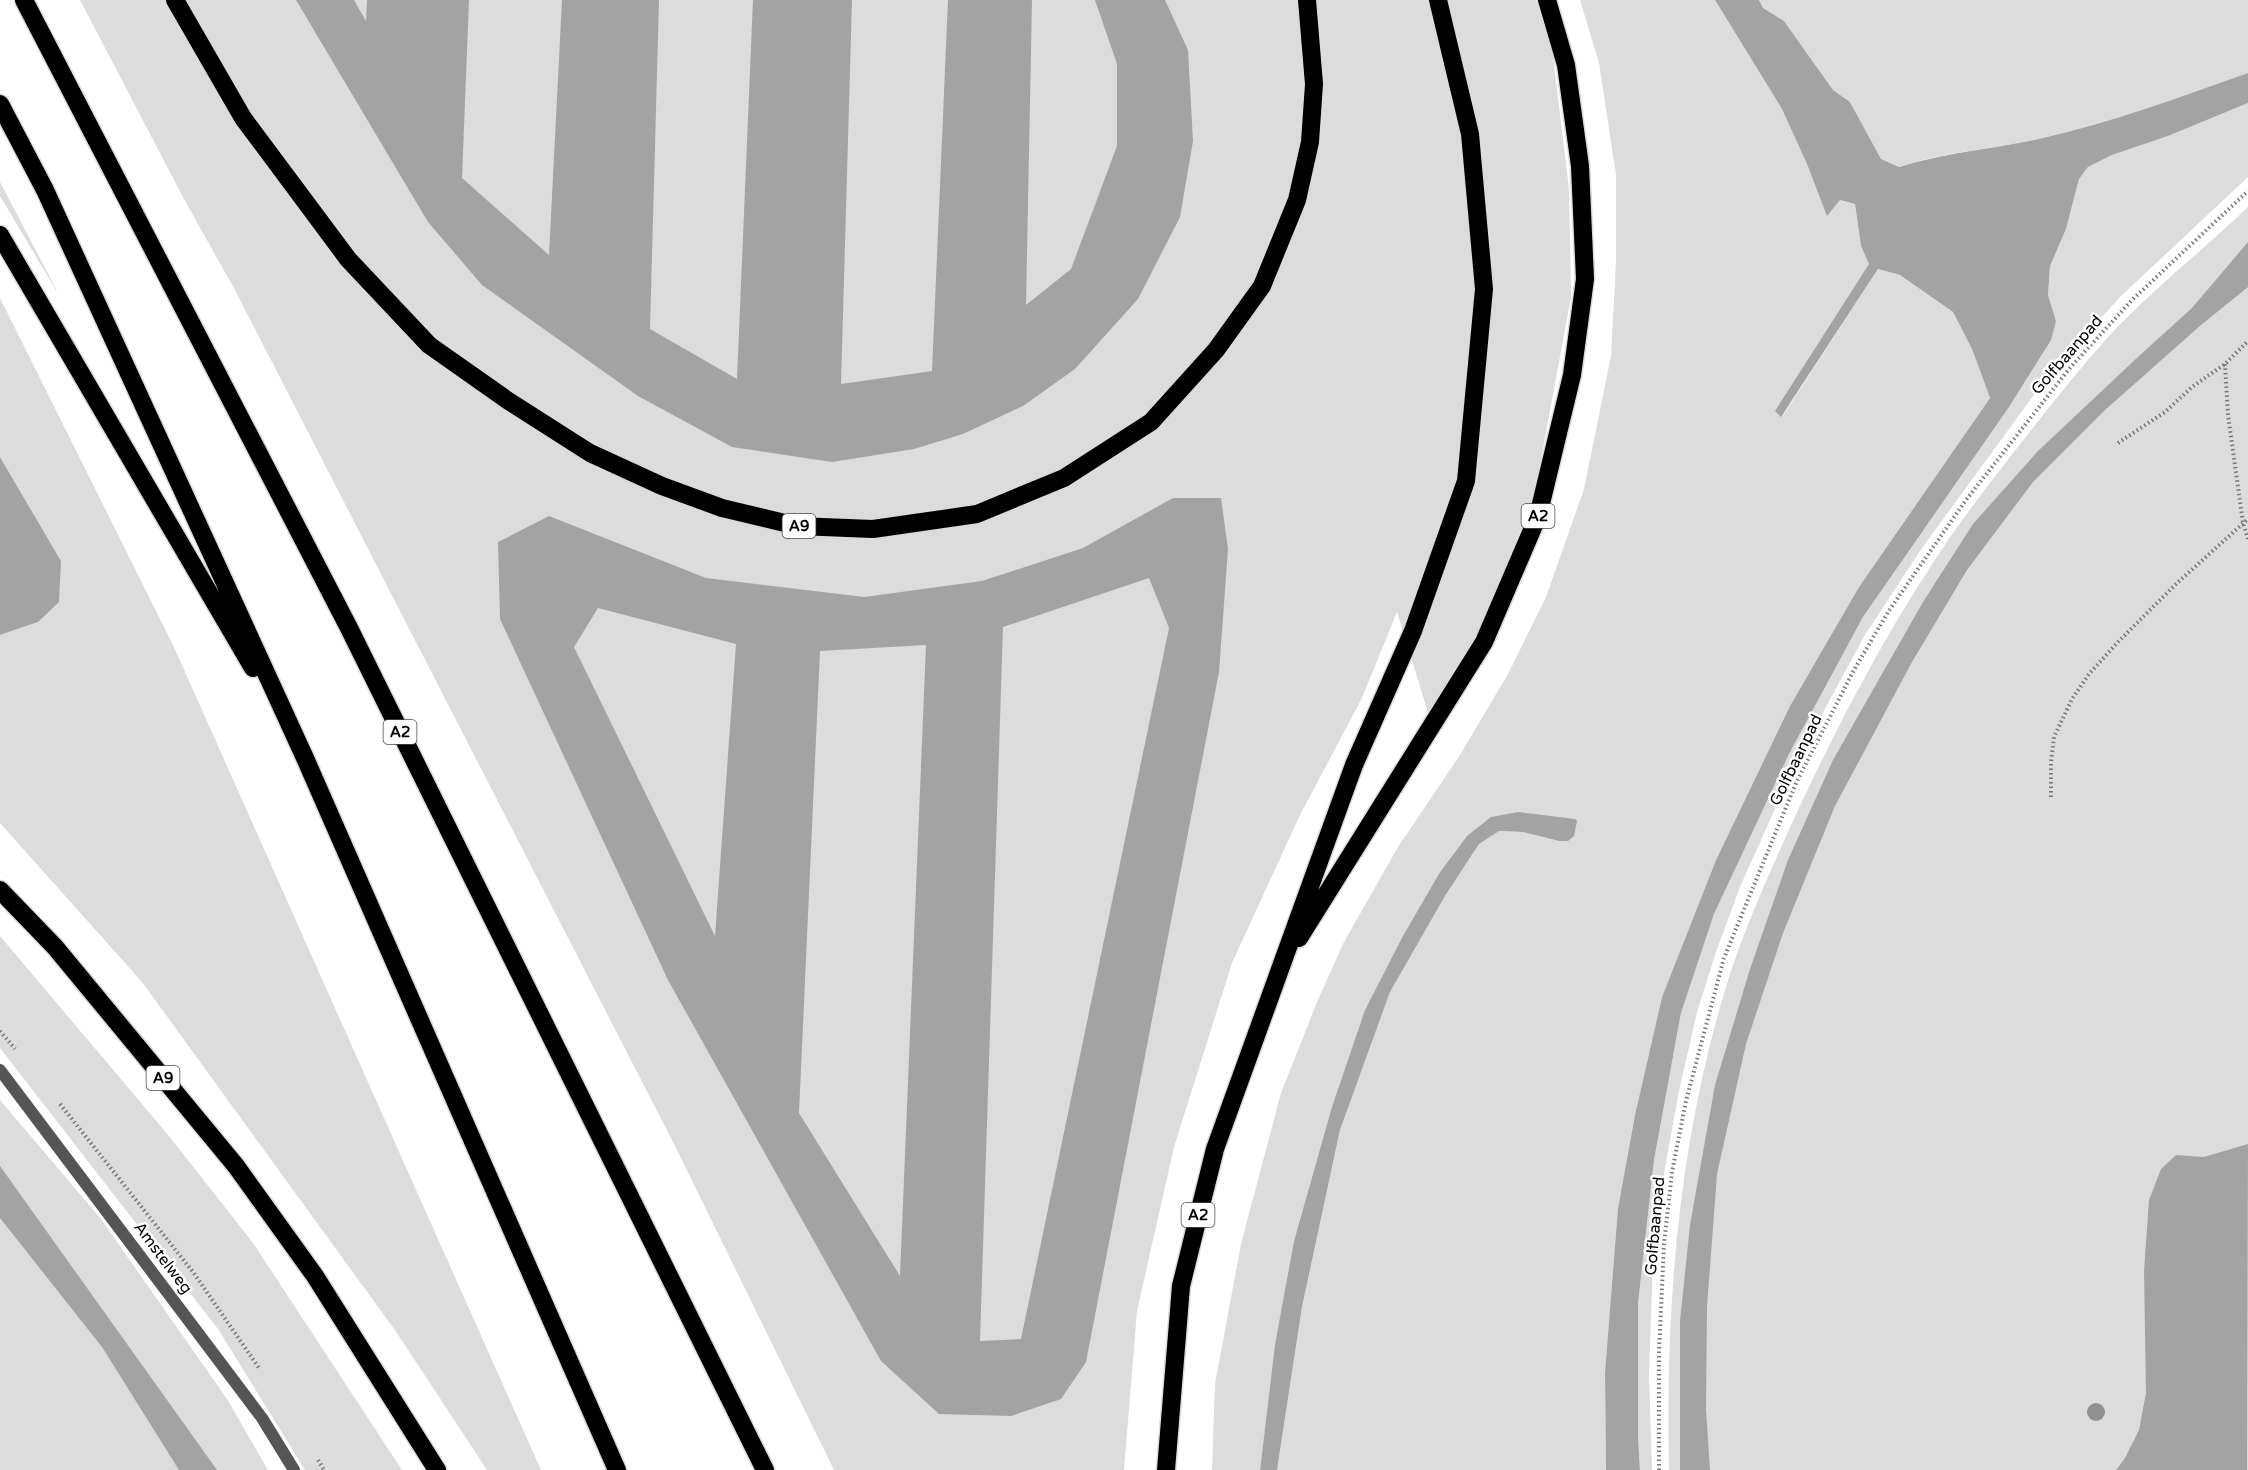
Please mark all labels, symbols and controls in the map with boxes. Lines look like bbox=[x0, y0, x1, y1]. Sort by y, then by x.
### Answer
street label: Golfbaanpad bbox=[2027, 311, 2107, 399]
road number: A2 bbox=[1522, 504, 1554, 528]
road number: A9 bbox=[782, 514, 816, 538]
street label: Golfbaanpad bbox=[1765, 711, 1827, 809]
road number: A2 bbox=[384, 720, 416, 744]
road number: A9 bbox=[146, 1066, 180, 1090]
street label: Golfbaanpad bbox=[1641, 1176, 1669, 1276]
road number: A2 bbox=[1182, 1203, 1214, 1227]
street label: Amstelweg bbox=[129, 1218, 197, 1298]

